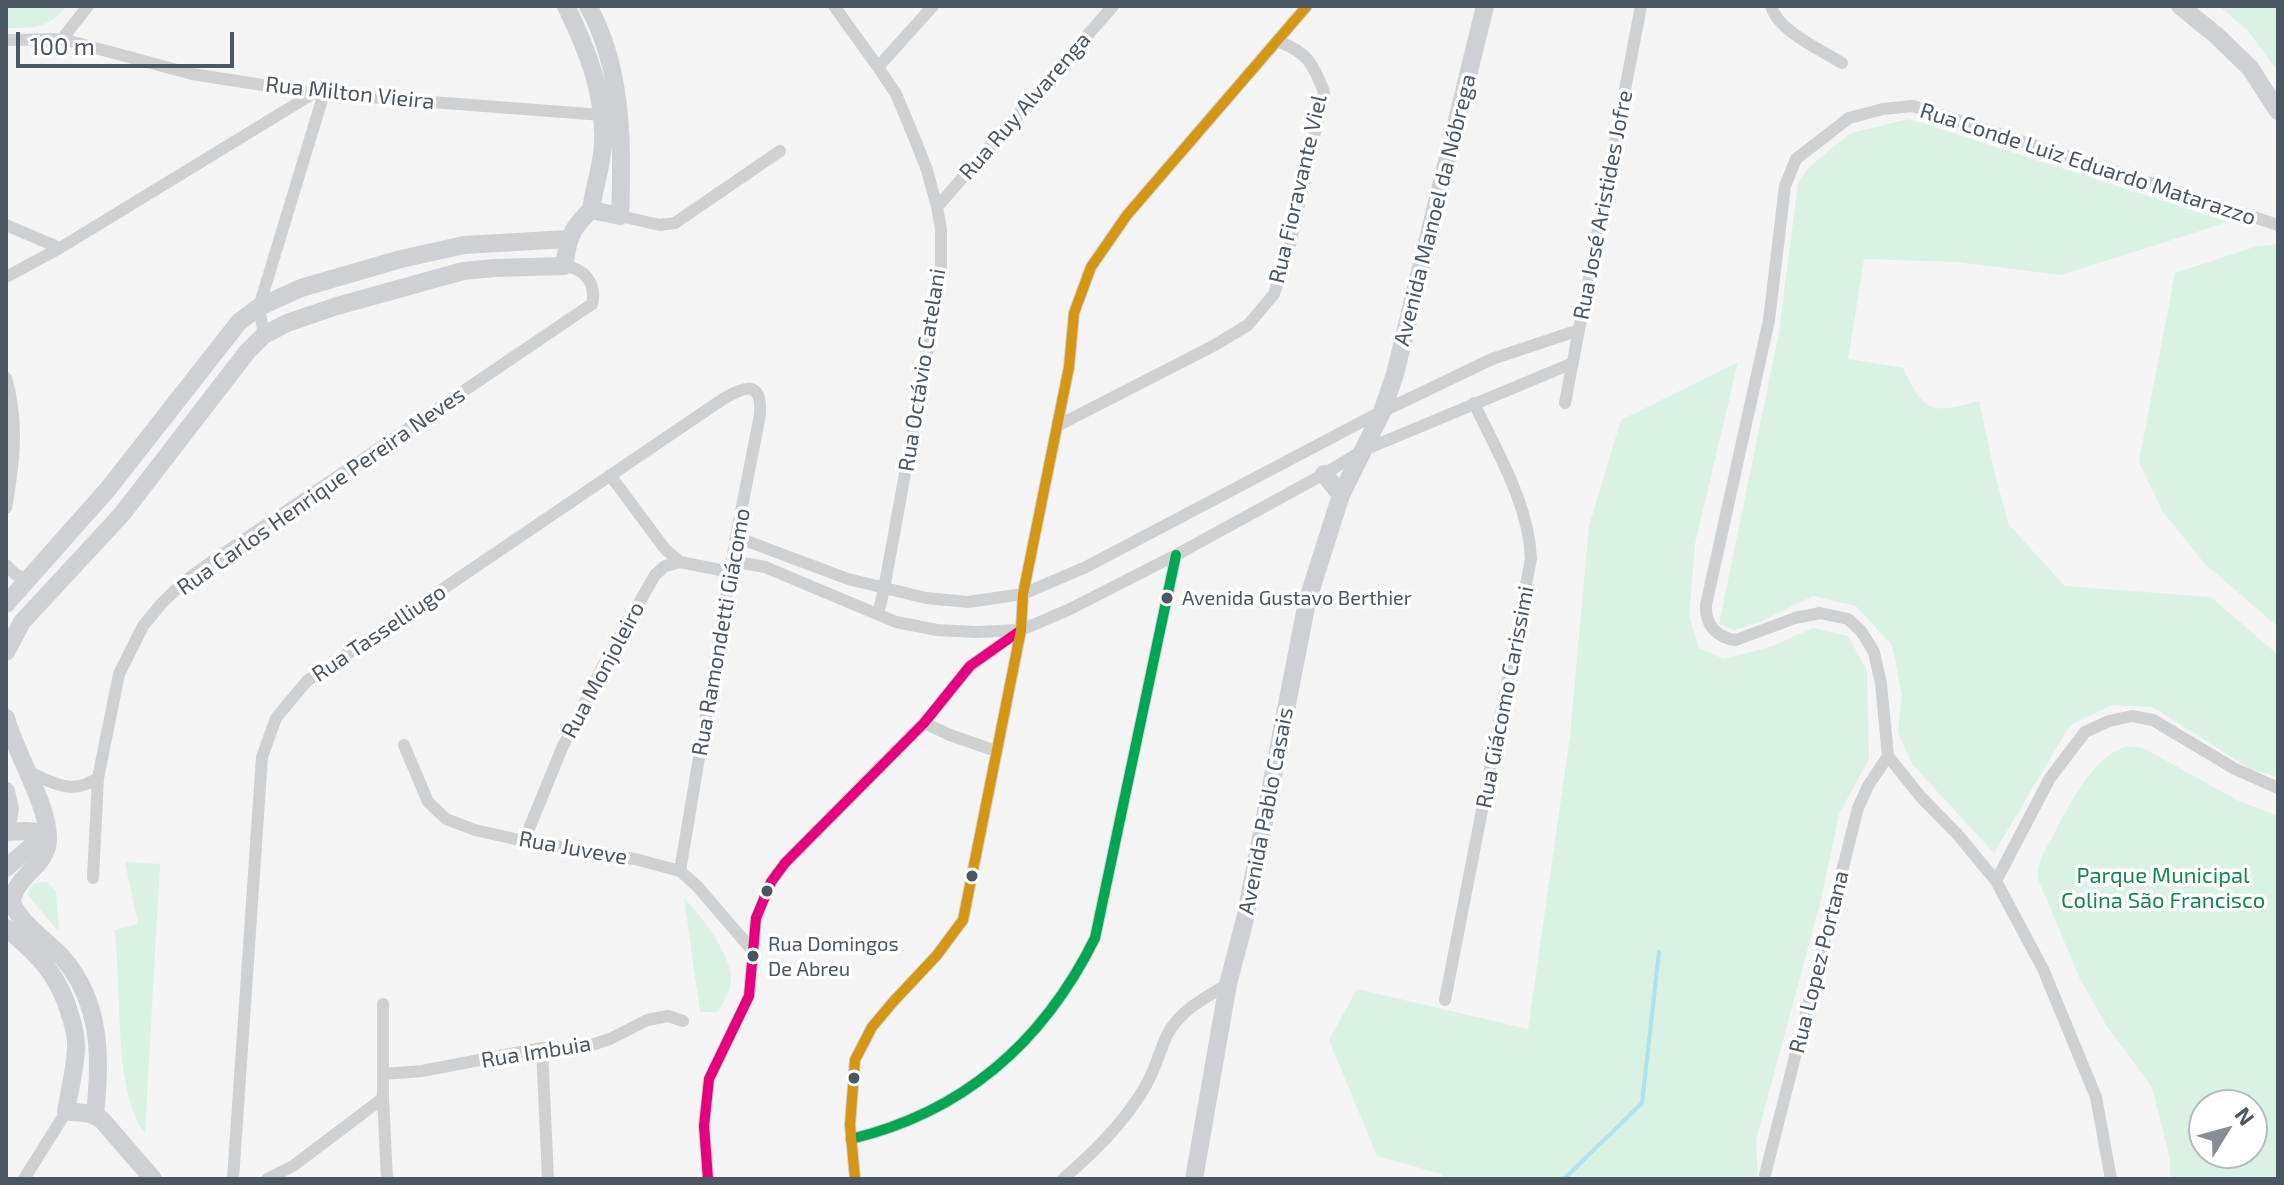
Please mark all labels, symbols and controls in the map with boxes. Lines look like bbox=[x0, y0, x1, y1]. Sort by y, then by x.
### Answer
scale bar bbox=[20, 16, 238, 66]
street label: Rua Ruy Alvarenga bbox=[954, 27, 1096, 185]
text: 100 m bbox=[30, 31, 95, 60]
street label: Rua Milton Vieira bbox=[264, 71, 436, 115]
street label: Avenida Manoel da Nóbrega bbox=[1388, 71, 1482, 349]
street label: Rua José Aristides Jofre bbox=[1568, 88, 1638, 322]
street label: Rua Fioravante Viel bbox=[1263, 92, 1333, 286]
street label: Rua Conde Luiz Eduardo Matarazzo bbox=[1917, 97, 2259, 231]
street label: Rua Octávio Catelani bbox=[893, 267, 951, 473]
street label: Rua Carlos Henrique Pereira Neves bbox=[172, 381, 470, 601]
street label: Rua Ramondetti Giácomo bbox=[686, 506, 756, 758]
street label: Rua Tasselliugo bbox=[307, 578, 451, 688]
street label: Rua Giácomo Carissimi bbox=[1471, 584, 1539, 810]
place label: Avenida Gustavo Berthier bbox=[1182, 586, 1412, 610]
marker: Avenida Gustavo Berthier bbox=[1159, 590, 1175, 606]
street label: Rua Monjoleiro bbox=[556, 597, 650, 743]
street label: Avenida Pablo Casais bbox=[1233, 705, 1299, 917]
street label: Rua Juveve bbox=[517, 825, 629, 871]
park label: Parque Municipal Colina São Francisco bbox=[2061, 863, 2265, 914]
unlabelled marker bbox=[964, 868, 980, 884]
street label: Rua Lopez Portana bbox=[1784, 868, 1854, 1056]
unlabelled marker bbox=[759, 883, 775, 899]
place label: Rua Domingos De Abreu bbox=[768, 932, 899, 979]
marker: Rua Domingos De Abreu bbox=[745, 948, 761, 964]
street label: Rua Imbuia bbox=[479, 1030, 593, 1074]
unlabelled marker bbox=[846, 1070, 862, 1086]
north arrow bbox=[2188, 1089, 2268, 1169]
text: N bbox=[2230, 1102, 2261, 1130]

